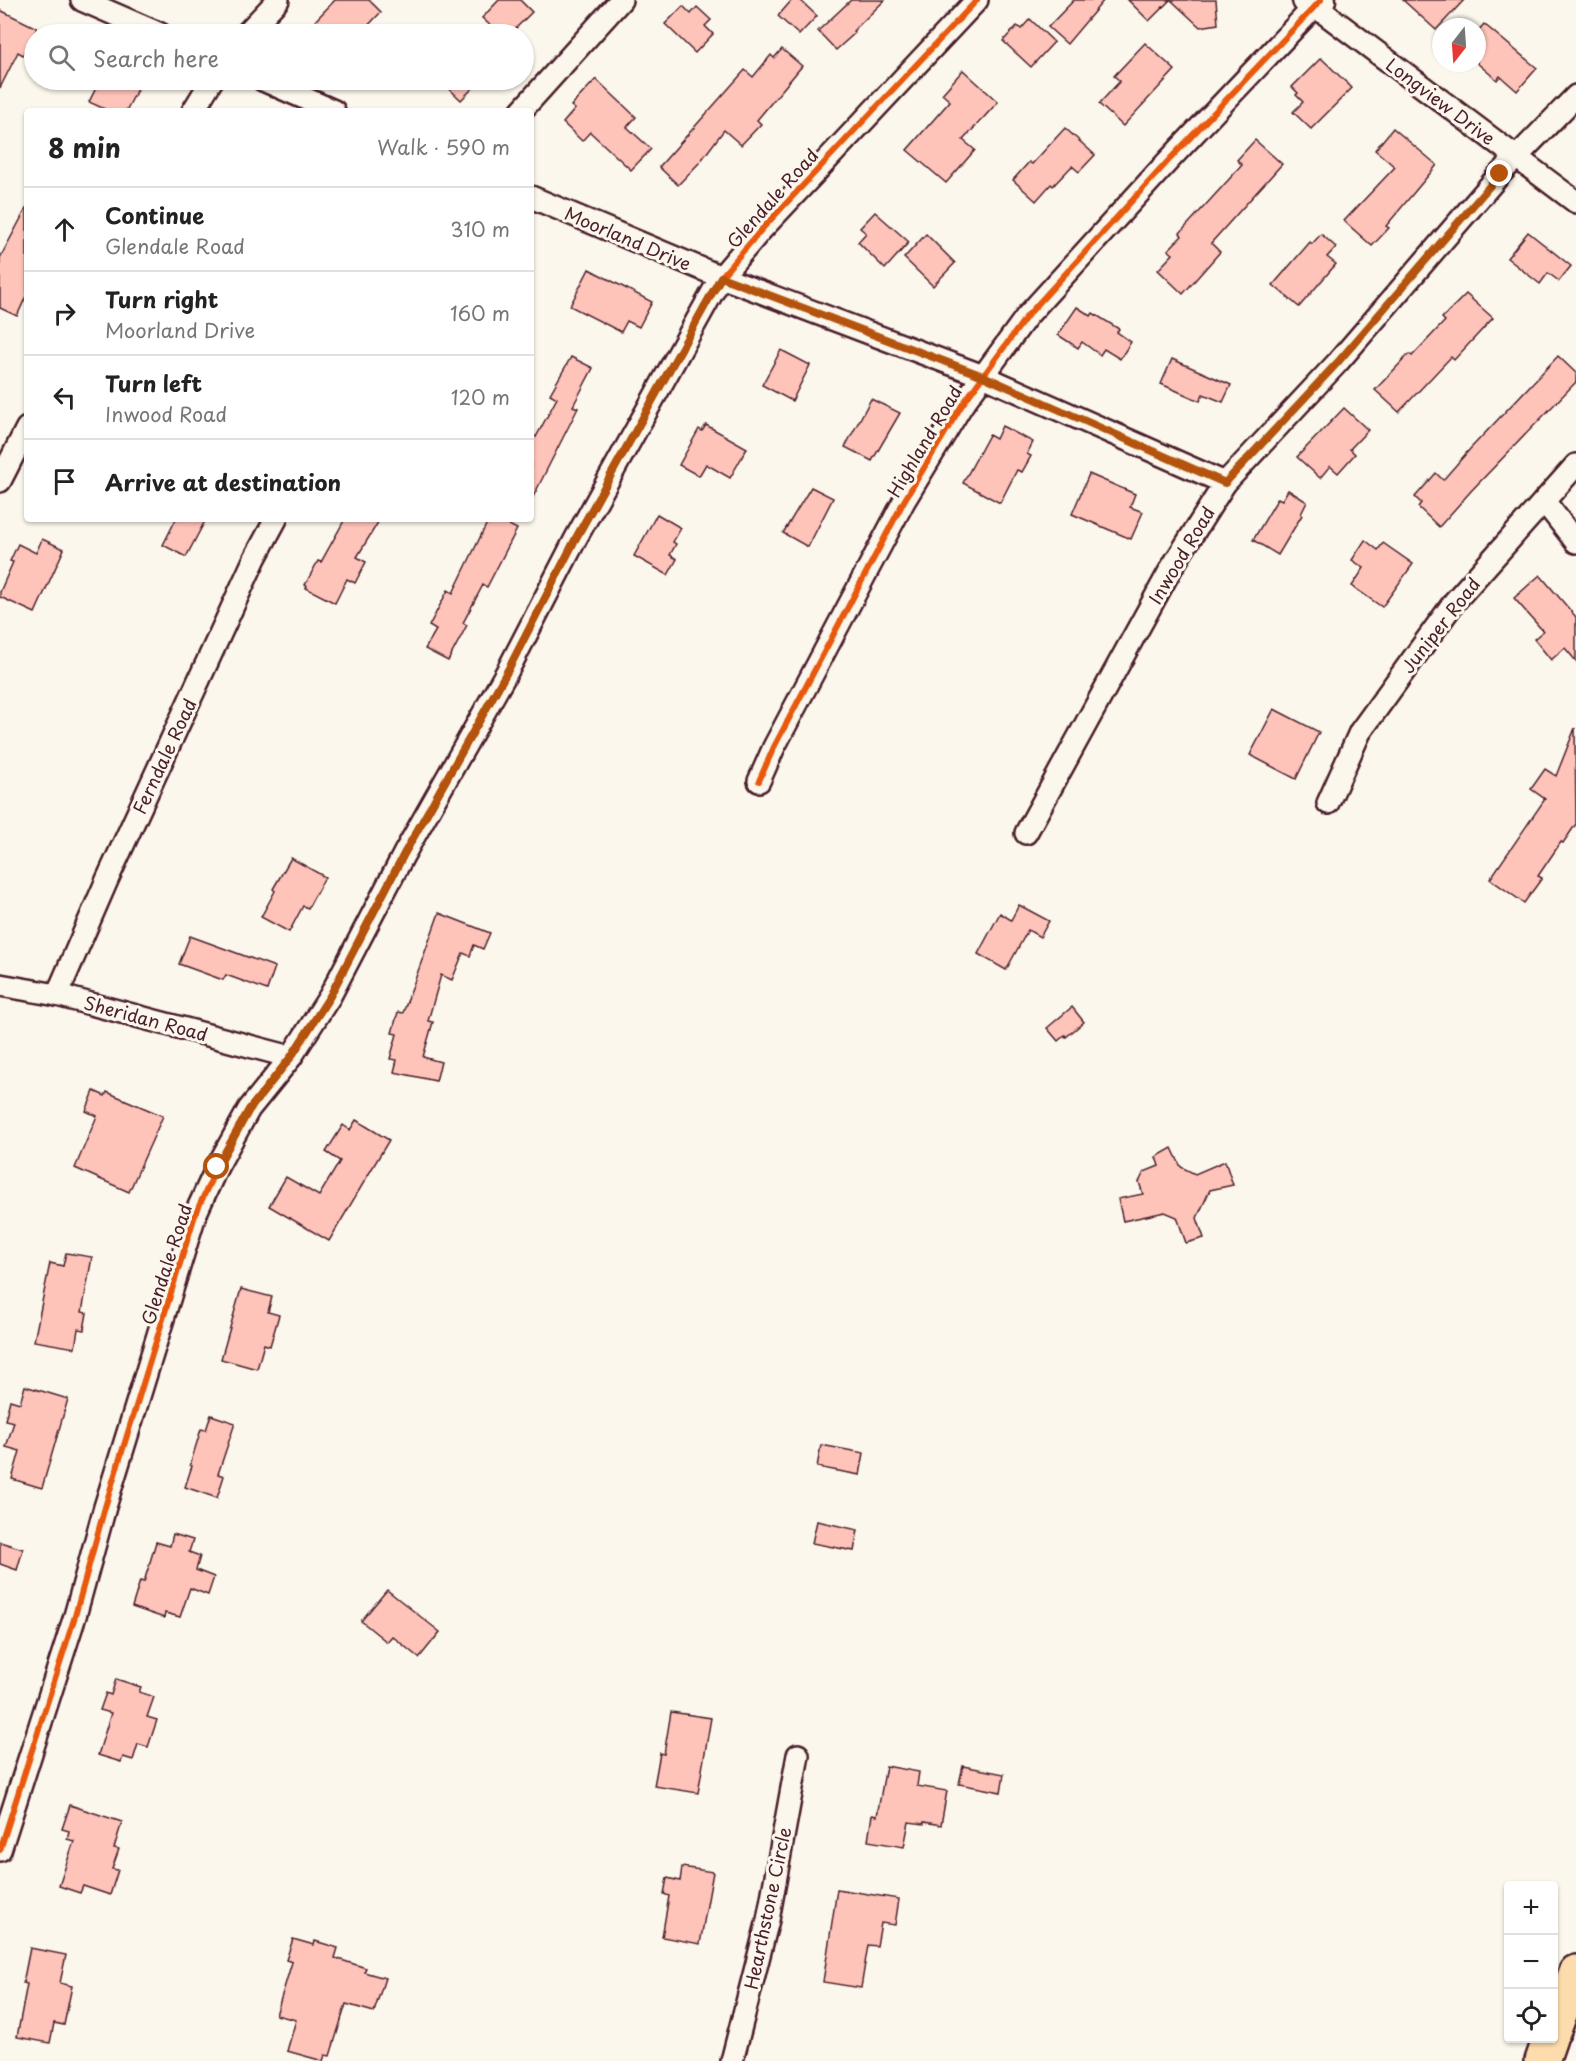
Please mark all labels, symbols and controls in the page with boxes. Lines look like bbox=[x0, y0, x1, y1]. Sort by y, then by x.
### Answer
north arrow bbox=[1432, 18, 1486, 72]
search box bbox=[24, 24, 534, 90]
icon: search bbox=[45, 41, 78, 74]
text: Search here bbox=[93, 41, 219, 74]
street label: Longview Drive bbox=[1381, 51, 1501, 151]
text: 8 min bbox=[48, 128, 121, 167]
text: Walk · 590 m bbox=[377, 132, 510, 162]
street label: Glendale Road bbox=[720, 142, 824, 254]
route end bbox=[1486, 160, 1512, 186]
text: Continue bbox=[105, 198, 204, 231]
street label: Moorland Drive bbox=[561, 199, 695, 277]
icon: ahead bbox=[48, 213, 81, 246]
text: 310 m bbox=[450, 214, 510, 244]
text: Glendale Road bbox=[105, 231, 245, 261]
text: Turn right bbox=[105, 282, 218, 315]
icon: right bbox=[48, 297, 81, 330]
text: 160 m bbox=[450, 298, 510, 328]
text: Moorland Drive bbox=[105, 315, 255, 345]
text: Turn left bbox=[105, 366, 202, 399]
street label: Highland Road bbox=[880, 380, 968, 502]
icon: left bbox=[48, 381, 81, 414]
text: 120 m bbox=[451, 382, 510, 412]
text: Inwood Road bbox=[105, 399, 227, 429]
icon: arrive bbox=[48, 465, 81, 498]
text: Arrive at destination bbox=[105, 465, 341, 498]
street label: Inwood Road bbox=[1141, 501, 1221, 609]
street label: Juniper Road bbox=[1394, 571, 1486, 679]
street label: Ferndale Road bbox=[125, 694, 203, 818]
street label: Sheridan Road bbox=[81, 989, 211, 1047]
route start bbox=[203, 1153, 229, 1179]
street label: Glendale Road bbox=[134, 1200, 198, 1328]
street label: Hearthstone Circle bbox=[737, 1824, 797, 1992]
map controls bbox=[1504, 1881, 1558, 2043]
button: + bbox=[1504, 1881, 1558, 1935]
button: − bbox=[1504, 1935, 1558, 1989]
button: locate bbox=[1504, 1989, 1558, 2043]

